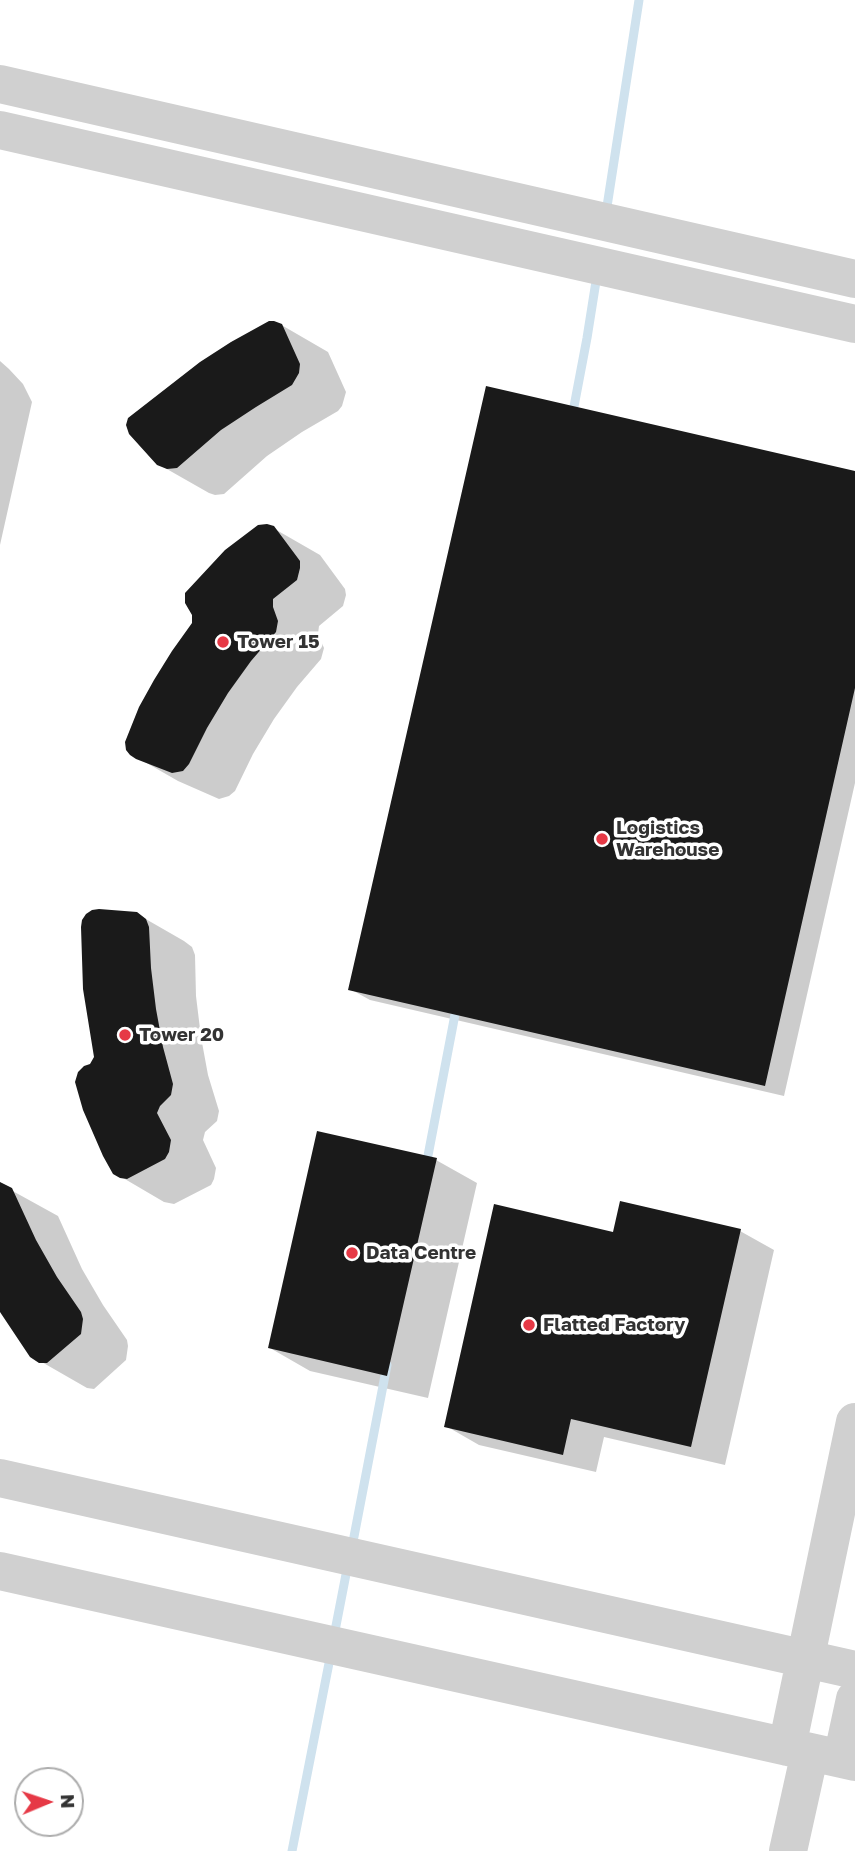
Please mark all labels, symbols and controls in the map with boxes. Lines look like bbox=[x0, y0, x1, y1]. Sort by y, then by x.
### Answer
place label: Tower 15 bbox=[237, 631, 320, 653]
marker: Tower 15 bbox=[215, 634, 231, 650]
place label: Logistics Warehouse bbox=[616, 817, 719, 861]
marker: Logistics Warehouse bbox=[594, 831, 610, 847]
place label: Tower 20 bbox=[139, 1024, 224, 1046]
marker: Tower 20 bbox=[117, 1027, 133, 1043]
place label: Data Centre bbox=[366, 1242, 476, 1264]
marker: Data Centre bbox=[344, 1245, 360, 1261]
place label: Flatted Factory bbox=[543, 1314, 686, 1336]
marker: Flatted Factory bbox=[521, 1317, 537, 1333]
north arrow bbox=[14, 1767, 84, 1837]
text: N bbox=[57, 1794, 80, 1809]

